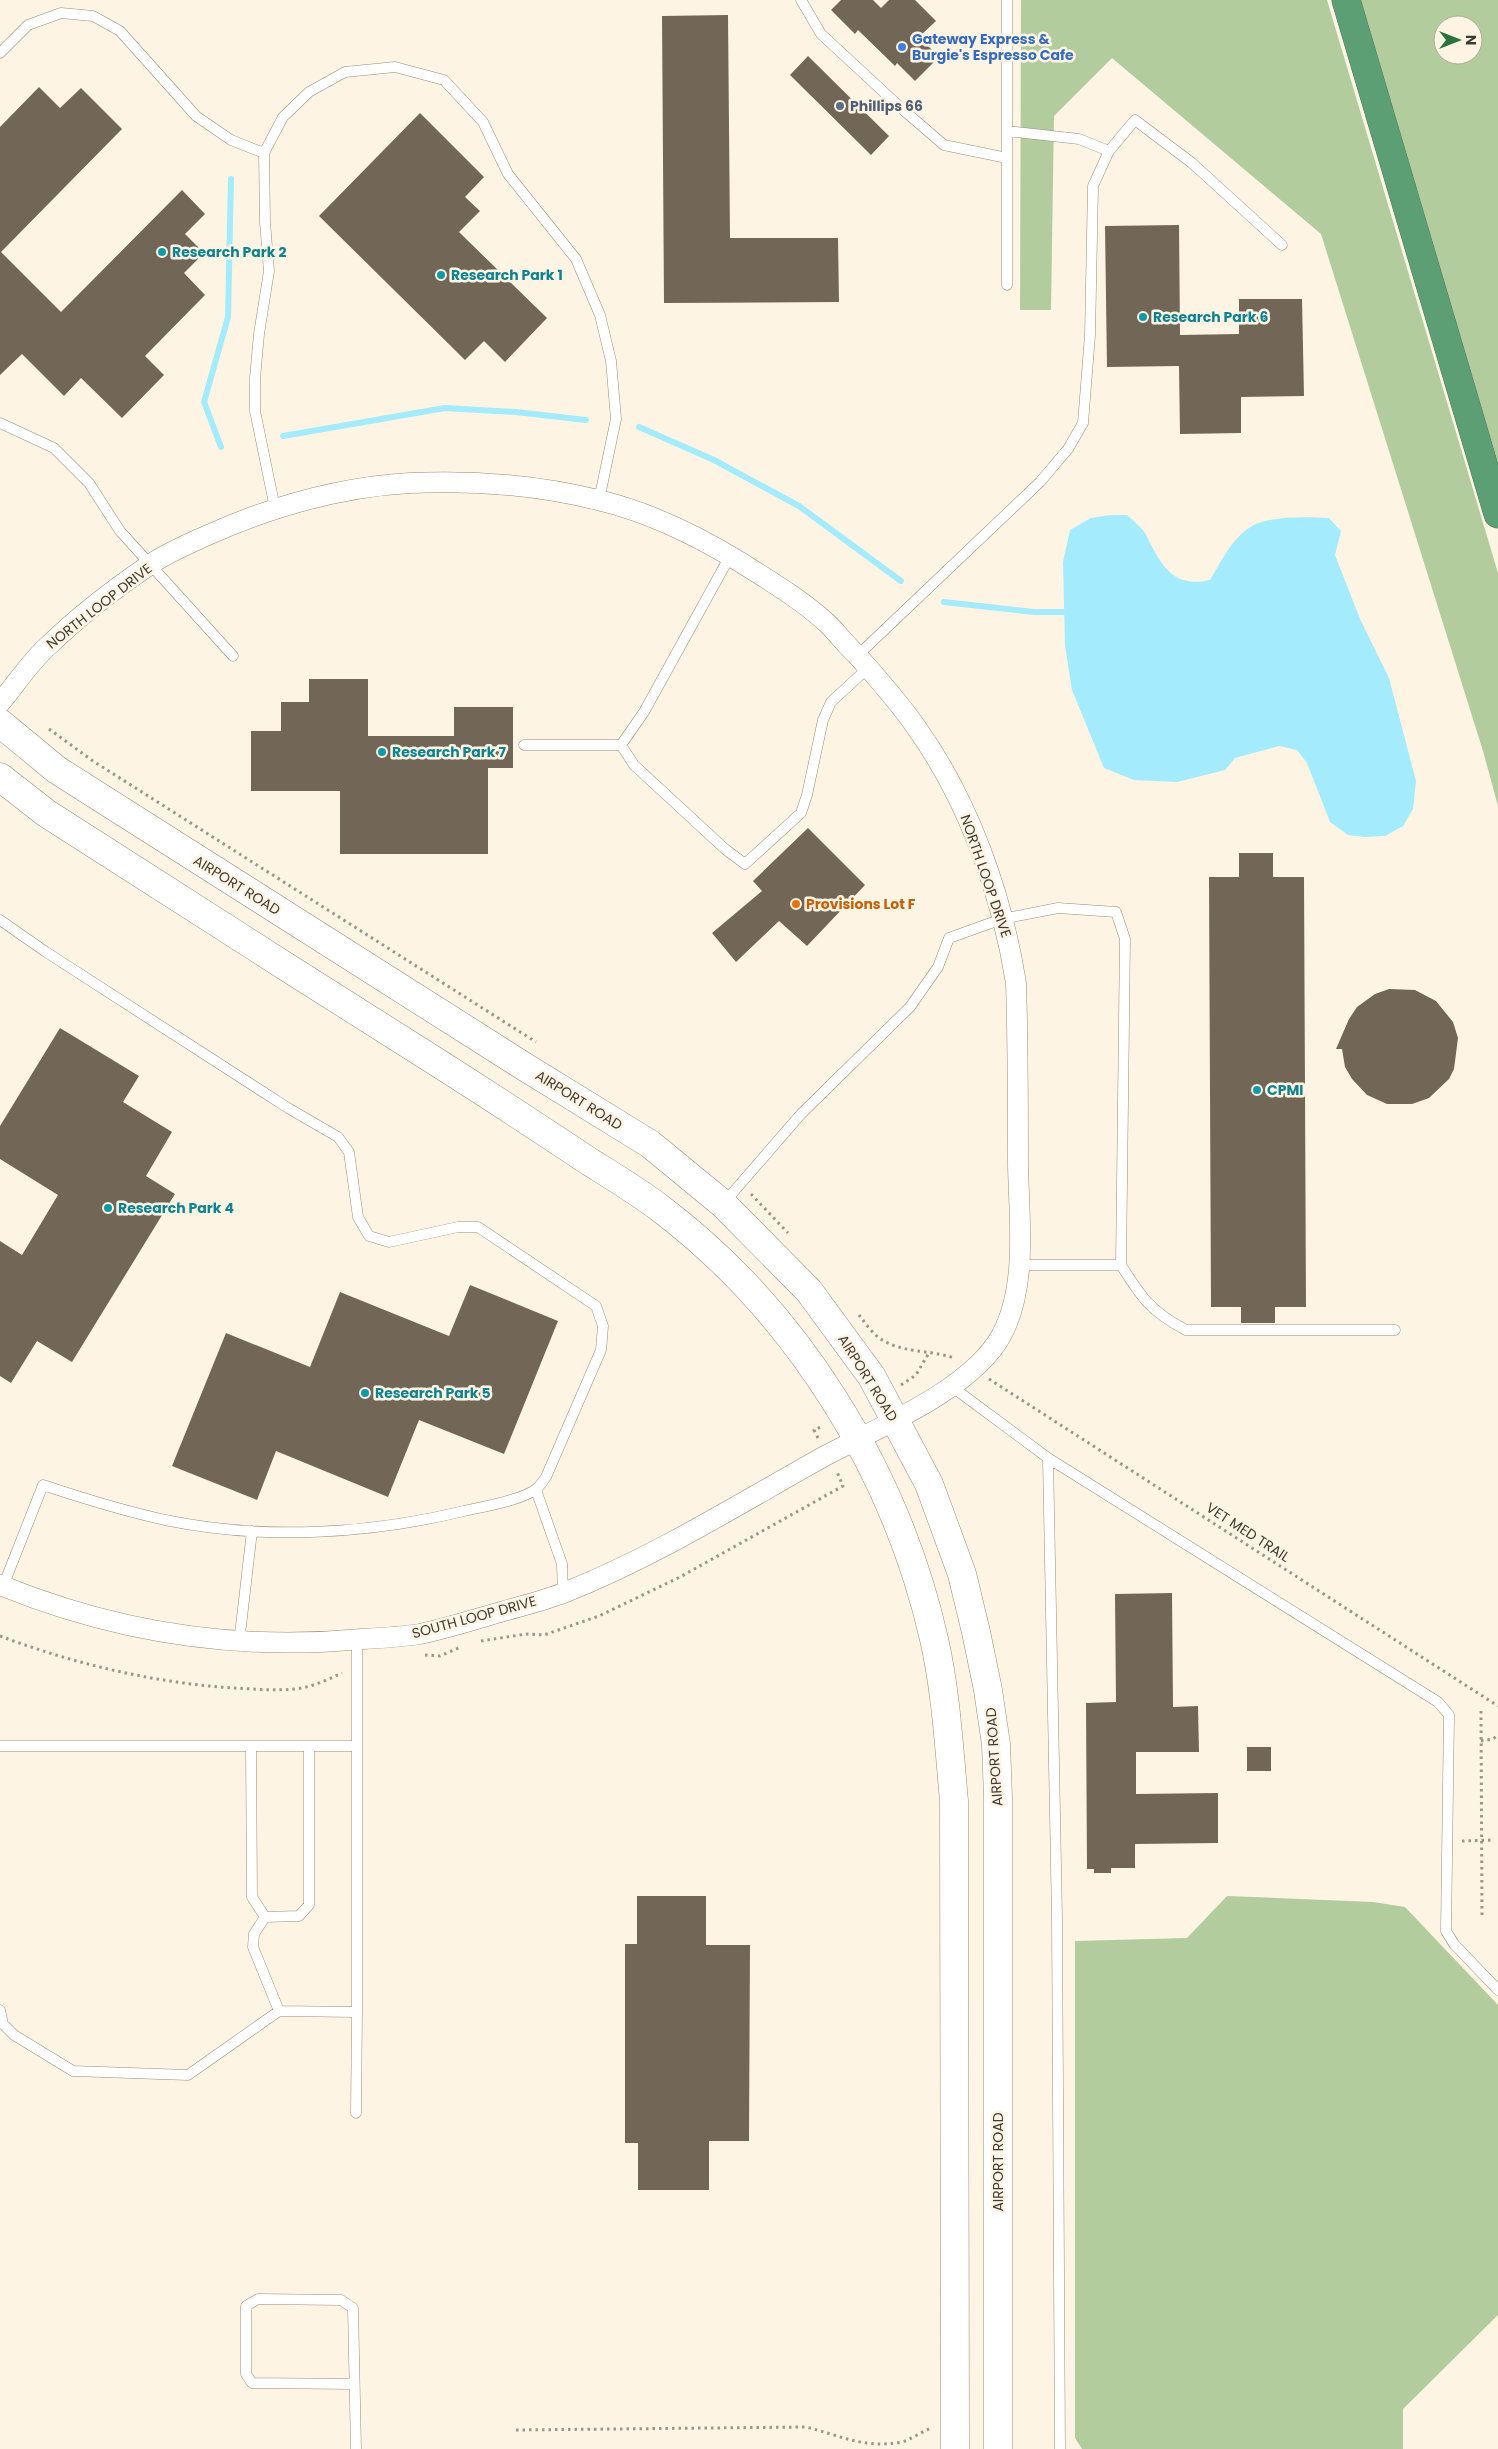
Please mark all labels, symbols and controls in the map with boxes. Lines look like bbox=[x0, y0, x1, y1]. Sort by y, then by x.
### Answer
north arrow bbox=[1433, 15, 1483, 65]
place label: Gateway Express & Burgie's Espresso Cafe bbox=[912, 29, 1074, 65]
text: N bbox=[1461, 35, 1481, 45]
marker: Gateway Express & Burgie's Espresso Cafe bbox=[896, 41, 908, 53]
place label: Phillips 66 bbox=[850, 96, 923, 116]
marker: Phillips 66 bbox=[834, 100, 846, 112]
place label: Research Park 2 bbox=[172, 242, 286, 262]
marker: Research Park 2 bbox=[156, 246, 168, 258]
place label: Research Park 1 bbox=[451, 265, 563, 285]
marker: Research Park 1 bbox=[435, 269, 447, 281]
place label: Research Park 6 bbox=[1153, 307, 1268, 327]
marker: Research Park 6 bbox=[1137, 311, 1149, 323]
street label: NORTH LOOP DRIVE bbox=[42, 558, 156, 654]
place label: Research Park 7 bbox=[392, 742, 506, 762]
marker: Research Park 7 bbox=[376, 746, 388, 758]
street label: NORTH LOOP DRIVE bbox=[956, 812, 1016, 940]
street label: AIRPORT ROAD bbox=[190, 850, 284, 920]
place label: Provisions Lot F bbox=[806, 894, 916, 914]
marker: Provisions Lot F bbox=[790, 898, 802, 910]
street label: AIRPORT ROAD bbox=[532, 1065, 626, 1135]
place label: CPMI bbox=[1267, 1080, 1303, 1100]
marker: CPMI bbox=[1251, 1084, 1263, 1096]
place label: Research Park 4 bbox=[118, 1198, 234, 1218]
marker: Research Park 4 bbox=[102, 1202, 114, 1214]
street label: AIRPORT ROAD bbox=[833, 1331, 903, 1425]
place label: Research Park 5 bbox=[375, 1383, 491, 1403]
marker: Research Park 5 bbox=[359, 1387, 371, 1399]
street label: VET MED TRAIL bbox=[1202, 1498, 1294, 1566]
street label: SOUTH LOOP DRIVE bbox=[410, 1591, 538, 1643]
street label: AIRPORT ROAD bbox=[981, 1707, 1007, 1807]
street label: AIRPORT ROAD bbox=[988, 2112, 1008, 2212]

